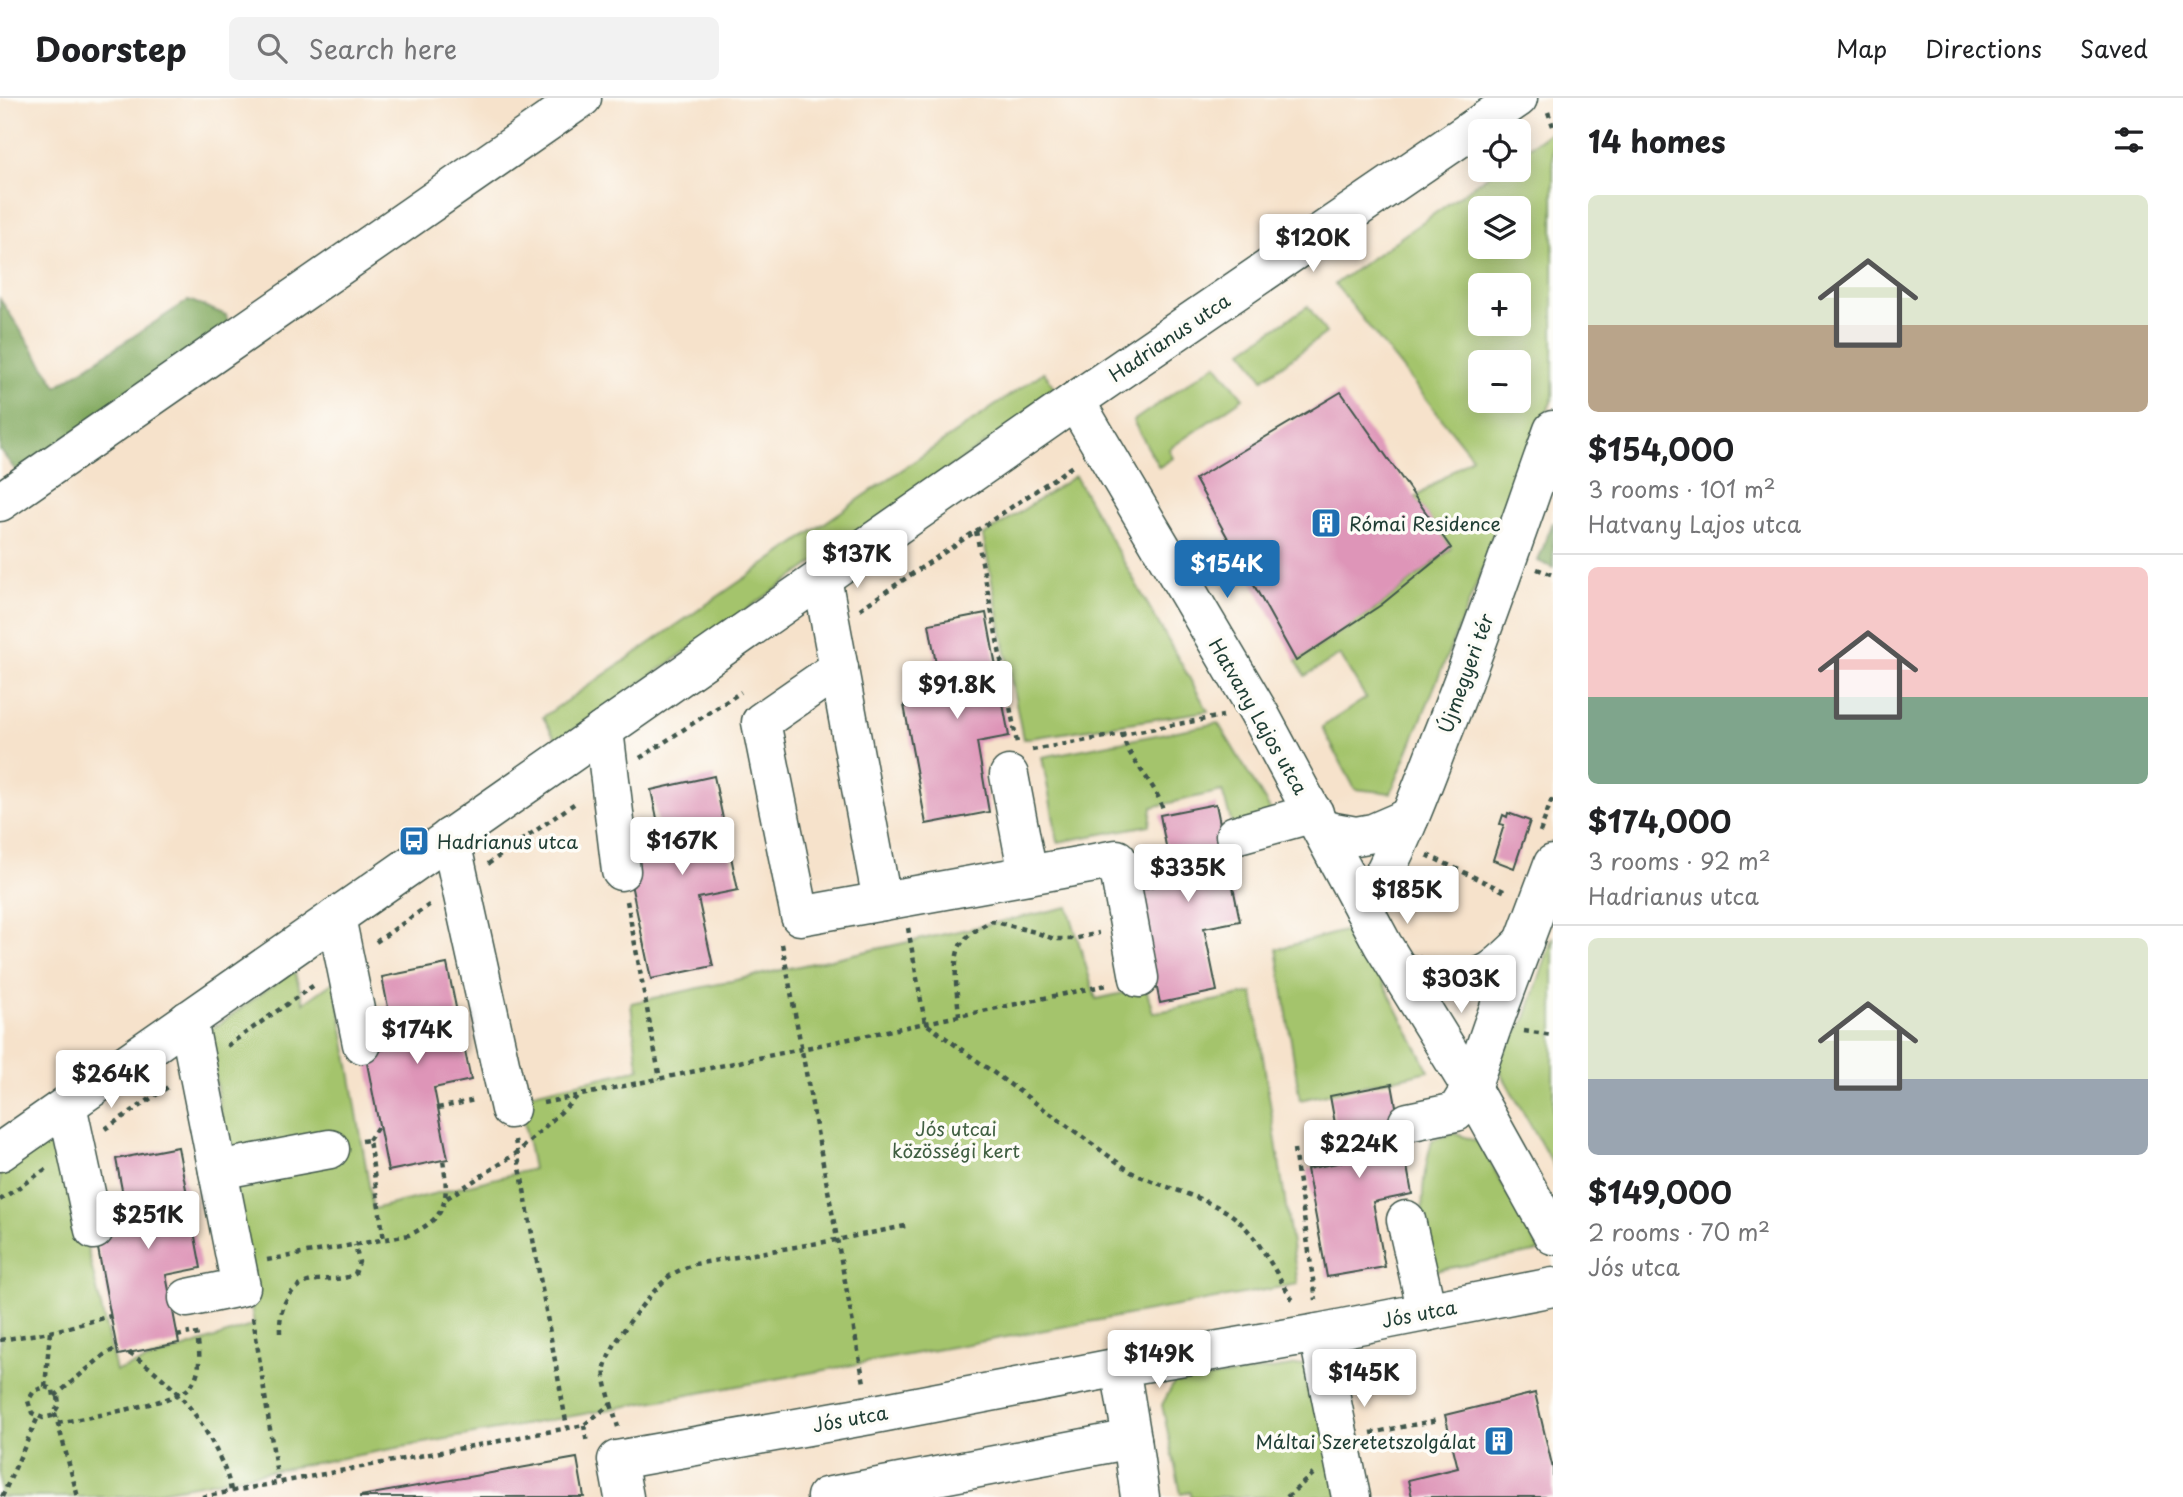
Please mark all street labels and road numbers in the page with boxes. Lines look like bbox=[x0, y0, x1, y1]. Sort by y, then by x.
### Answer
street label: Hadrianus utca bbox=[1103, 286, 1235, 388]
street label: Újmegyeri tér bbox=[1430, 609, 1500, 737]
street label: Hatvany Lajos utca bbox=[1203, 633, 1315, 799]
street label: Jós utca bbox=[1379, 1292, 1459, 1334]
street label: Jós utca bbox=[810, 1398, 890, 1438]

